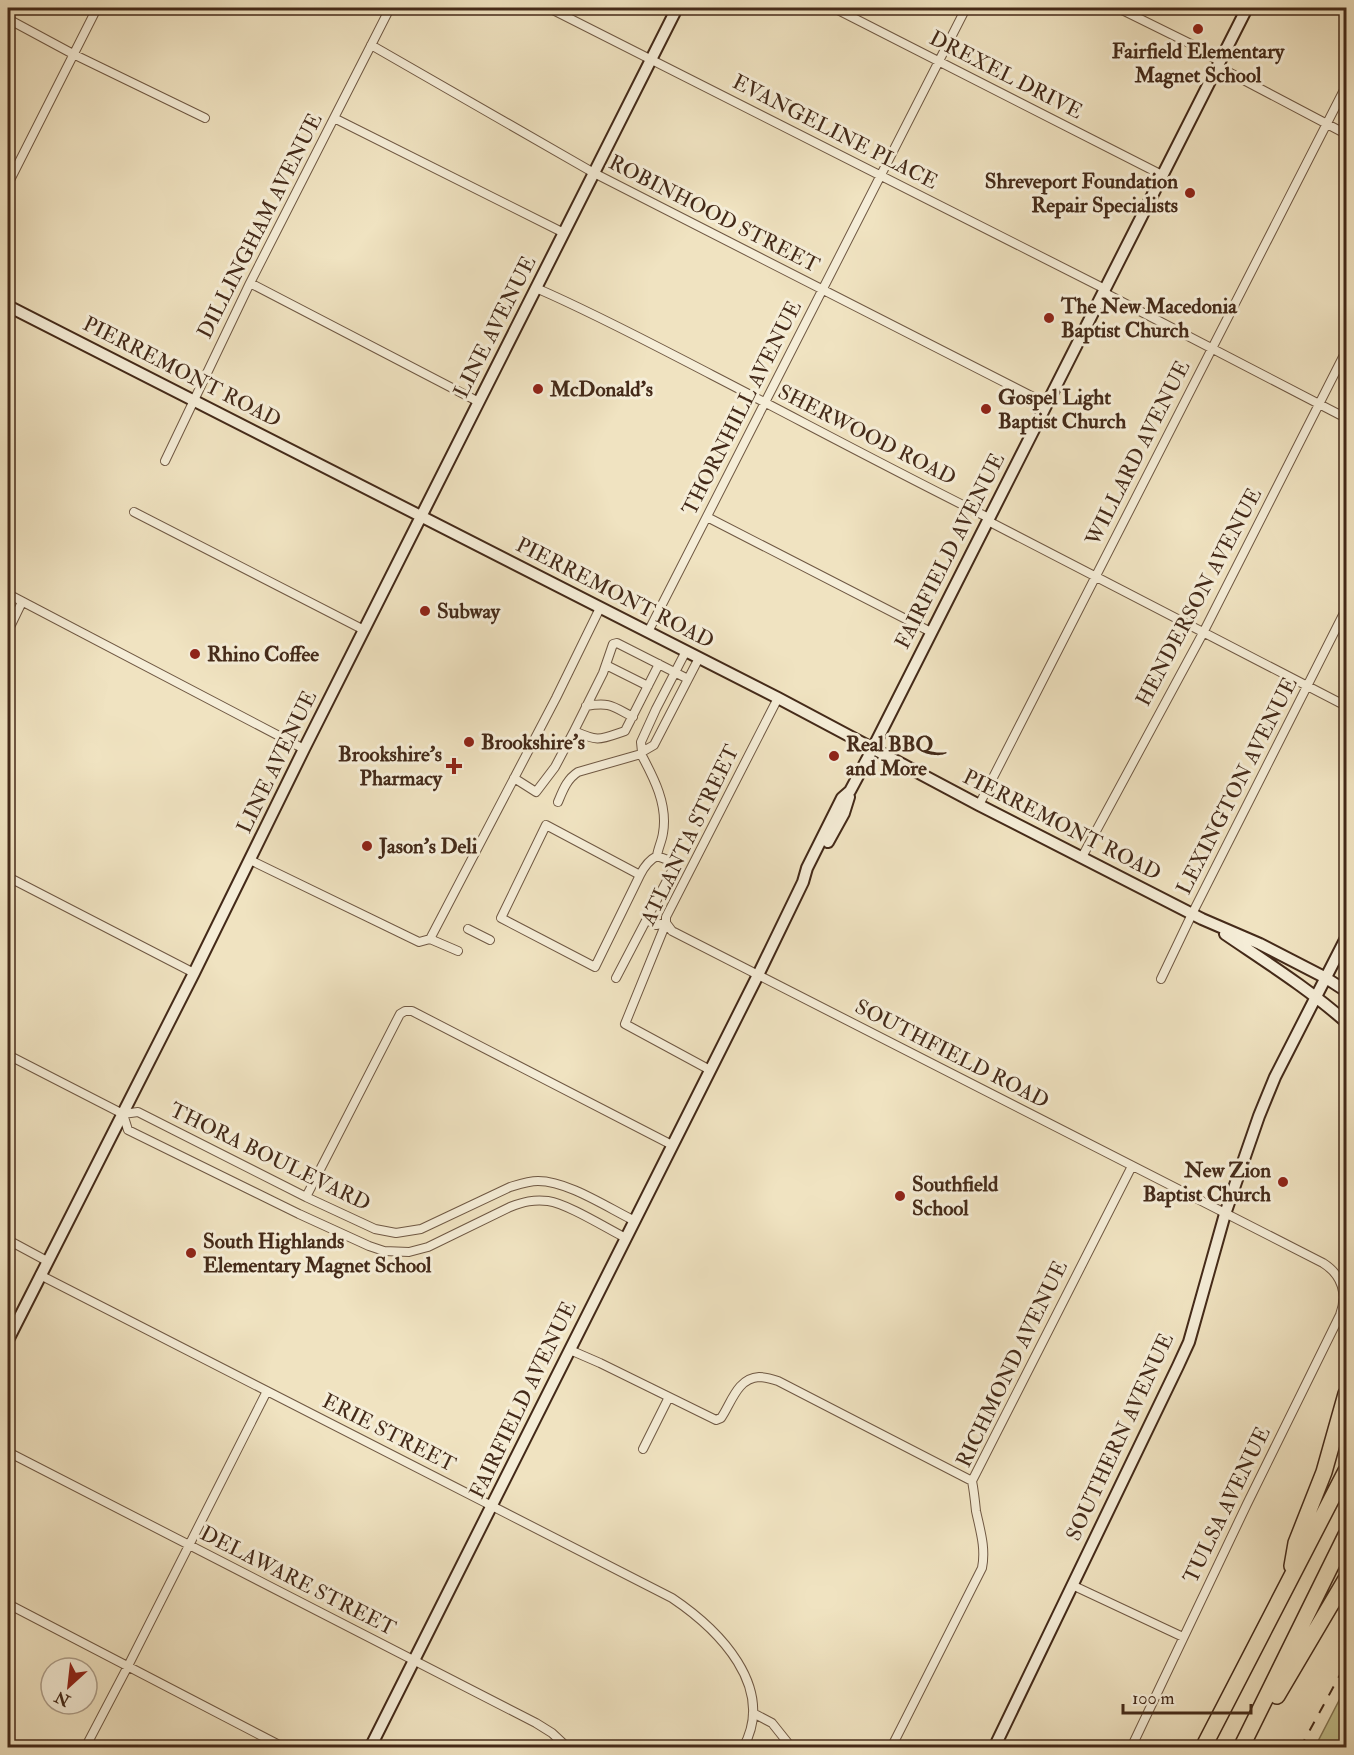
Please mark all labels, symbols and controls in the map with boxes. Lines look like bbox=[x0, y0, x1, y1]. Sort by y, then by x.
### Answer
marker: Fairfield Elementary Magnet School bbox=[1191, 22, 1205, 36]
street label: DREXEL DRIVE bbox=[925, 25, 1087, 125]
place label: Fairfield Elementary Magnet School bbox=[1112, 38, 1285, 89]
street label: EVANGELINE PLACE bbox=[728, 68, 942, 196]
street label: DILLINGHAM AVENUE bbox=[191, 109, 329, 343]
street label: ROBINHOOD STREET bbox=[604, 149, 824, 279]
place label: Shreveport Foundation Repair Specialists bbox=[985, 168, 1178, 219]
marker: Shreveport Foundation Repair Specialists bbox=[1183, 186, 1197, 200]
street label: LINE AVENUE bbox=[448, 252, 542, 402]
place label: The New Macedonia Baptist Church bbox=[1060, 293, 1238, 344]
street label: THORNHILL AVENUE bbox=[676, 296, 808, 520]
street label: PIERREMONT ROAD bbox=[78, 310, 286, 434]
marker: The New Macedonia Baptist Church bbox=[1042, 311, 1056, 325]
street label: WILLARD AVENUE bbox=[1079, 356, 1196, 551]
place label: McDonald's bbox=[549, 376, 653, 403]
street label: SHERWOOD ROAD bbox=[773, 378, 961, 492]
marker: McDonald's bbox=[531, 382, 545, 396]
place label: Gospel Light Baptist Church bbox=[998, 384, 1126, 435]
marker: Gospel Light Baptist Church bbox=[979, 402, 993, 416]
street label: FAIRFIELD AVENUE bbox=[889, 448, 1011, 654]
street label: HENDERSON AVENUE bbox=[1130, 483, 1268, 711]
street label: PIERREMONT ROAD bbox=[511, 531, 719, 655]
place label: Subway bbox=[437, 598, 501, 625]
marker: Subway bbox=[418, 604, 432, 618]
place label: Rhino Coffee bbox=[207, 641, 319, 668]
marker: Rhino Coffee bbox=[188, 647, 202, 661]
street label: LEXINGTON AVENUE bbox=[1170, 673, 1304, 899]
street label: LINE AVENUE bbox=[231, 686, 323, 838]
place label: Brookshire's bbox=[481, 729, 585, 756]
place label: Real BBQ and More bbox=[846, 731, 948, 782]
marker: Brookshire's bbox=[462, 735, 476, 749]
street label: ATLANTA STREET bbox=[634, 740, 745, 930]
place label: Brookshire's Pharmacy bbox=[338, 741, 443, 792]
marker: Real BBQ and More bbox=[827, 749, 841, 763]
marker: Brookshire's Pharmacy bbox=[447, 759, 461, 773]
street label: PIERREMONT ROAD bbox=[958, 763, 1166, 887]
place label: Jason's Deli bbox=[378, 833, 478, 860]
marker: Jason's Deli bbox=[360, 839, 374, 853]
street label: SOUTHFIELD ROAD bbox=[850, 993, 1054, 1115]
street label: THORA BOULEVARD bbox=[165, 1097, 375, 1217]
place label: New Zion Baptist Church bbox=[1143, 1157, 1271, 1208]
place label: Southfield School bbox=[912, 1171, 999, 1222]
marker: New Zion Baptist Church bbox=[1276, 1175, 1290, 1189]
marker: Southfield School bbox=[893, 1189, 907, 1203]
place label: South Highlands Elementary Magnet School bbox=[203, 1228, 432, 1279]
marker: South Highlands Elementary Magnet School bbox=[184, 1246, 198, 1260]
street label: RICHMOND AVENUE bbox=[950, 1256, 1074, 1472]
street label: FAIRFIELD AVENUE bbox=[463, 1297, 583, 1503]
street label: SOUTHERN AVENUE bbox=[1060, 1329, 1180, 1545]
street label: ERIE STREET bbox=[318, 1388, 461, 1478]
street label: TULSA AVENUE bbox=[1177, 1422, 1277, 1588]
street label: DELAWARE STREET bbox=[196, 1520, 401, 1642]
north arrow bbox=[39, 1656, 99, 1716]
scale bar bbox=[1123, 1677, 1250, 1715]
text: N bbox=[51, 1686, 74, 1711]
text: 100 m bbox=[1132, 1687, 1175, 1710]

